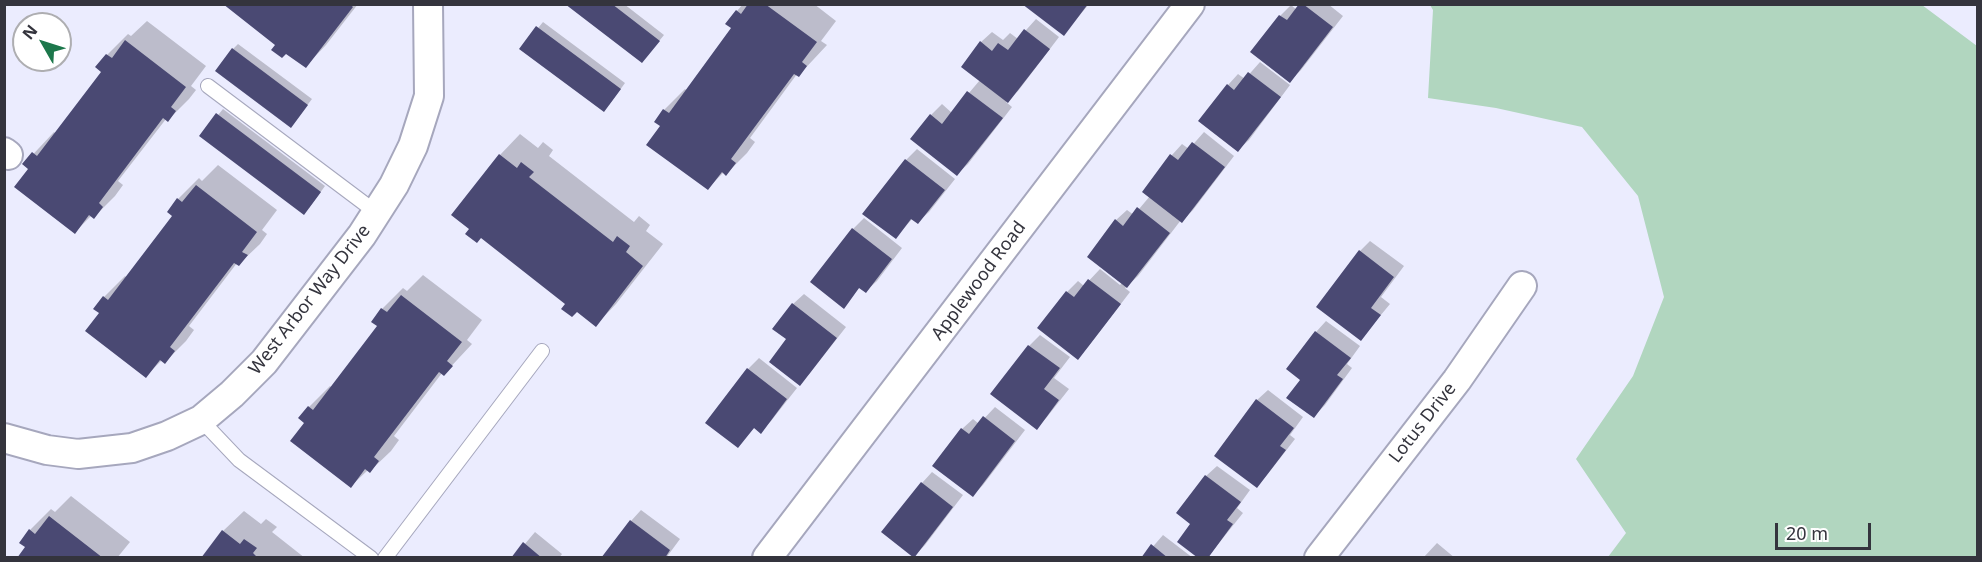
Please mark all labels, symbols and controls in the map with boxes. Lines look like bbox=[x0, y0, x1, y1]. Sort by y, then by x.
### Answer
north arrow bbox=[12, 12, 72, 72]
text: N bbox=[17, 20, 42, 44]
street label: Applewood Road bbox=[927, 217, 1031, 345]
street label: West Arbor Way Drive bbox=[245, 221, 375, 379]
street label: Lotus Drive bbox=[1385, 379, 1461, 467]
scale bar bbox=[1778, 511, 1874, 549]
text: 20 m bbox=[1786, 521, 1828, 545]

